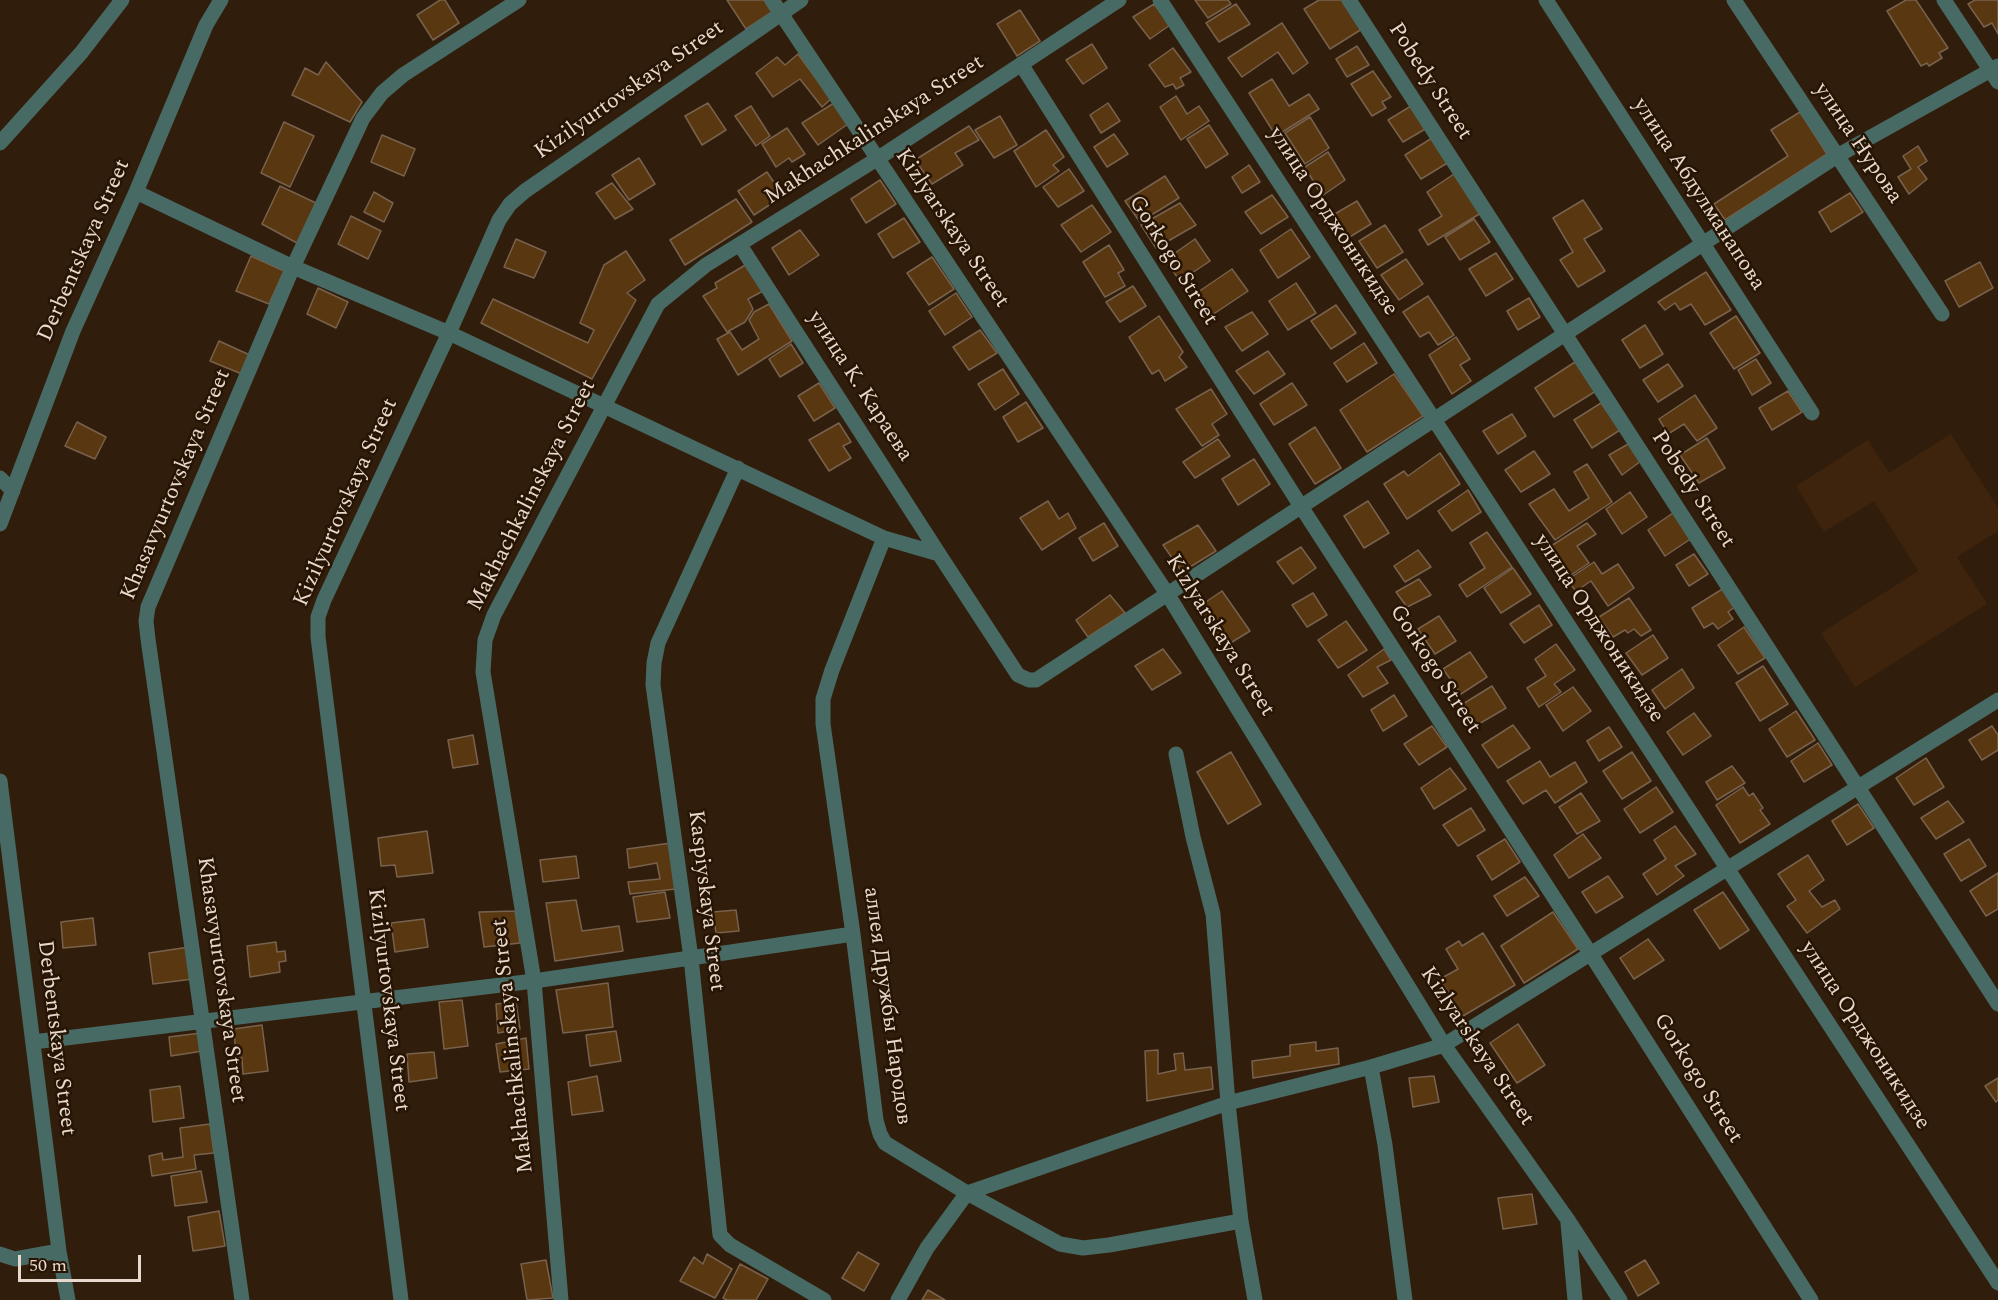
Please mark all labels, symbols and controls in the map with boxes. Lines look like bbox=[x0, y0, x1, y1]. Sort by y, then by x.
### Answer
street label: Kizilyurtovskaya Street bbox=[530, 16, 730, 166]
street label: Pobedy Street bbox=[1381, 18, 1477, 146]
street label: Makhachkalinskaya Street bbox=[760, 50, 990, 212]
street label: улица Нурова bbox=[1807, 79, 1907, 209]
street label: улица Абдулманапова bbox=[1626, 94, 1770, 296]
street label: улица Орджоникидзе bbox=[1261, 123, 1403, 321]
street label: Kizlyarskaya Street bbox=[888, 145, 1014, 313]
street label: Derbentskaya Street bbox=[33, 156, 137, 346]
street label: Gorkogo Street bbox=[1122, 191, 1222, 331]
street label: улица К. Караева bbox=[801, 307, 917, 467]
street label: Khasavyurtovskaya Street bbox=[116, 366, 238, 604]
street label: Makhachkalinskaya Street bbox=[463, 376, 603, 616]
street label: Kizilyurtovskaya Street bbox=[289, 395, 405, 611]
street label: Pobedy Street bbox=[1644, 426, 1740, 554]
street label: улица Орджоникидзе bbox=[1527, 530, 1669, 728]
street label: Kizlyarskaya Street bbox=[1159, 550, 1279, 722]
street label: Gorkogo Street bbox=[1383, 601, 1485, 739]
street label: Kaspiyskaya Street bbox=[681, 809, 729, 993]
street label: Khasavyurtovskaya Street bbox=[190, 855, 250, 1105]
street label: аллея Дружбы Народов bbox=[856, 886, 916, 1126]
street label: Kizilyurtovskaya Street bbox=[360, 887, 414, 1113]
street label: Makhachkalinskaya Street bbox=[487, 917, 541, 1175]
street label: улица Орджоникидзе bbox=[1793, 937, 1935, 1135]
street label: Derbentskaya Street bbox=[30, 939, 80, 1137]
street label: Kizlyarskaya Street bbox=[1413, 963, 1539, 1131]
street label: Gorkogo Street bbox=[1647, 1009, 1747, 1149]
scale bar bbox=[21, 1243, 144, 1281]
text: 50 m bbox=[29, 1252, 67, 1279]

